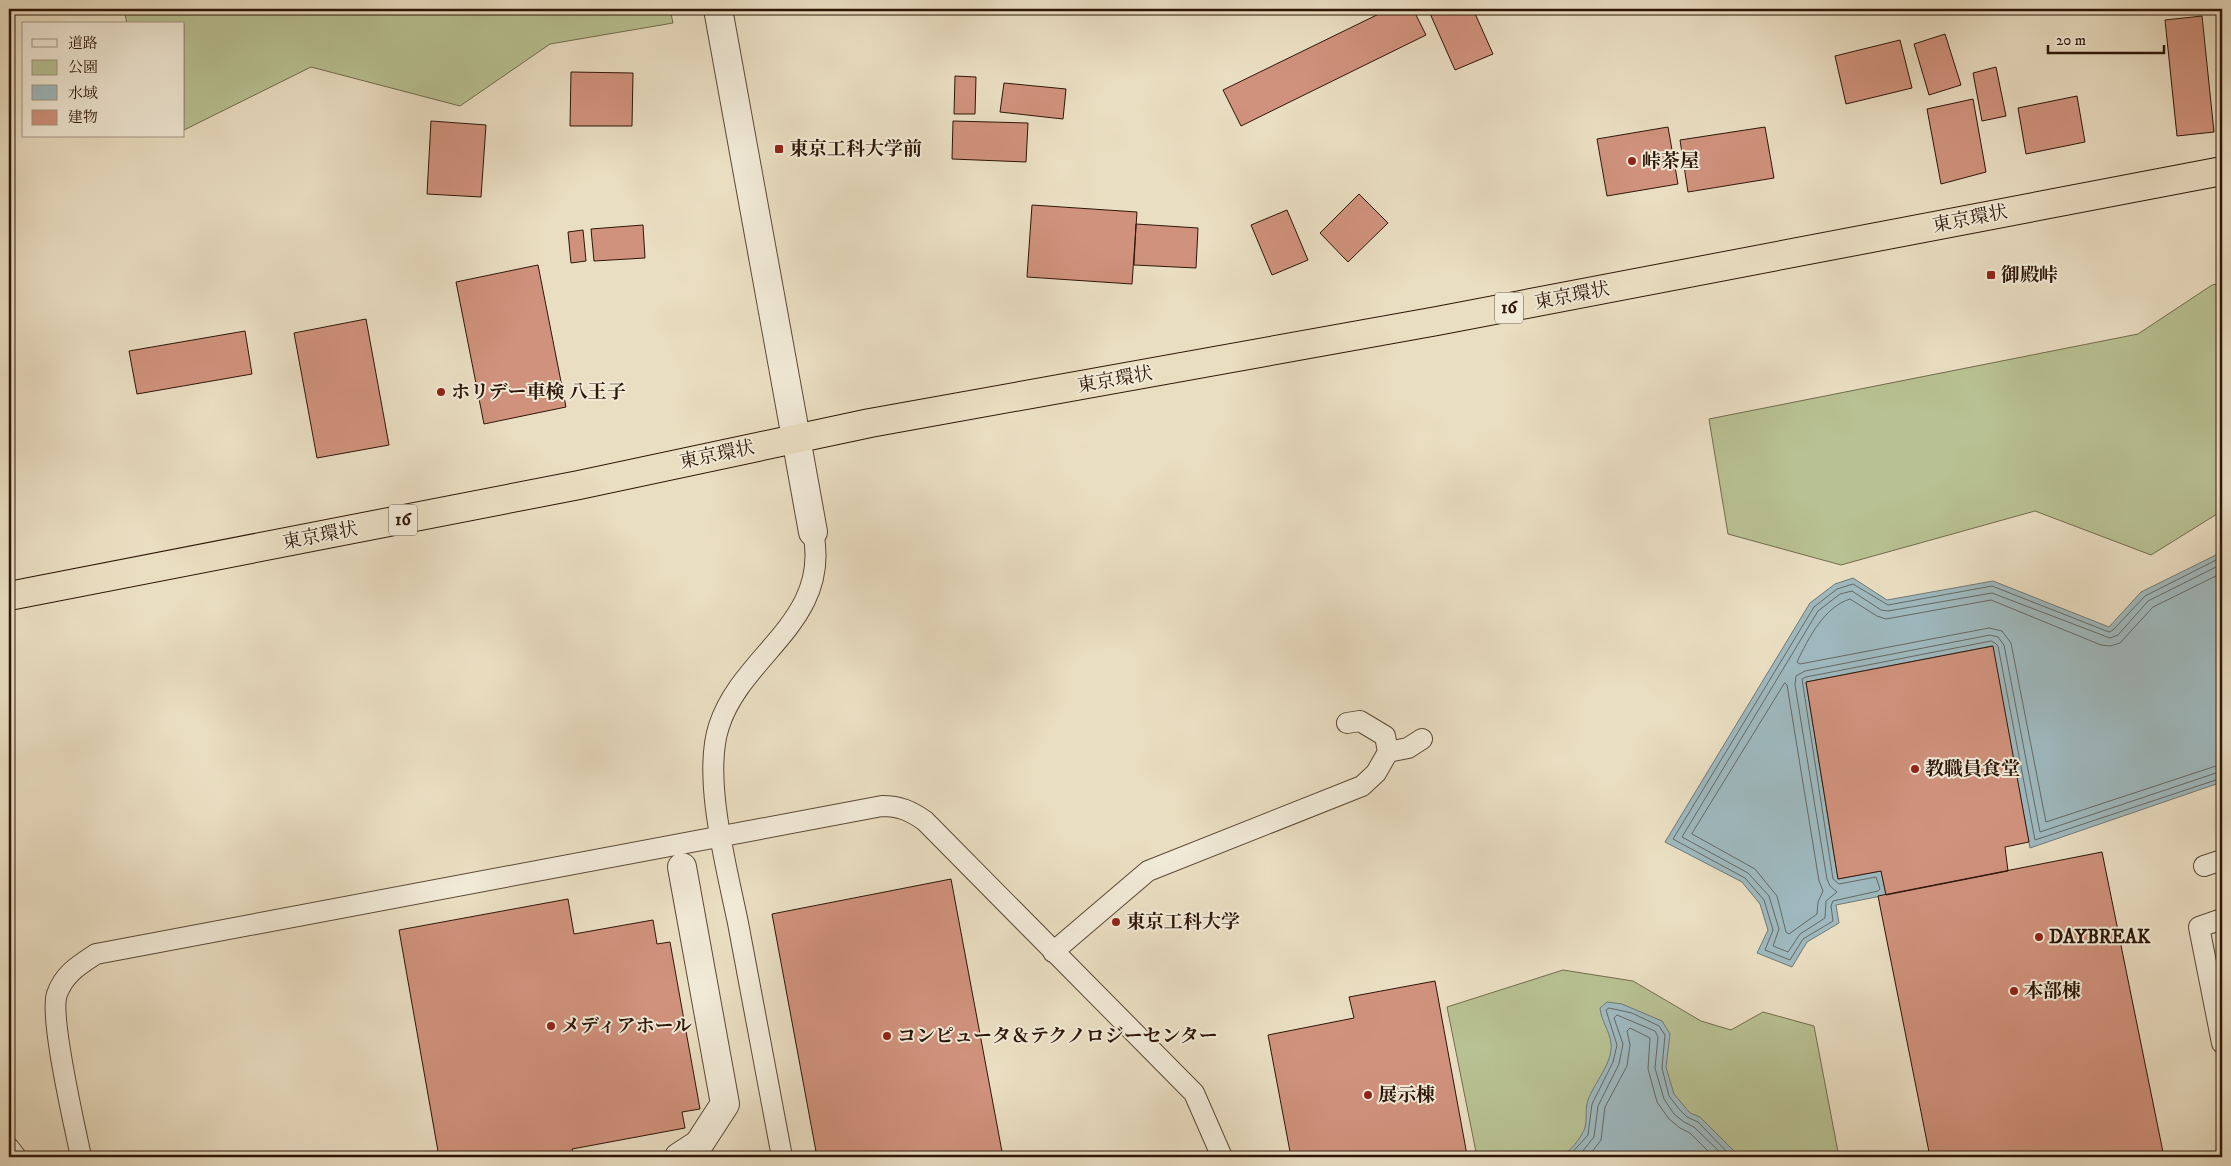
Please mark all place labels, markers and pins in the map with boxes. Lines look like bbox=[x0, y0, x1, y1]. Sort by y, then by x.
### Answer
place label: 東京工科大学前 bbox=[789, 138, 922, 161]
marker: 東京工科大学前 bbox=[773, 143, 785, 155]
place label: 峠茶屋 bbox=[1642, 150, 1699, 173]
marker: 峠茶屋 bbox=[1626, 155, 1638, 167]
place label: 御殿峠 bbox=[2001, 264, 2058, 287]
marker: 御殿峠 bbox=[1985, 269, 1997, 281]
place label: ホリデー車検 八王子 bbox=[451, 381, 626, 404]
marker: ホリデー車検 八王子 bbox=[435, 386, 447, 398]
place label: 教職員食堂 bbox=[1925, 758, 2020, 781]
marker: 教職員食堂 bbox=[1909, 763, 1921, 775]
place label: 東京工科大学 bbox=[1126, 911, 1240, 934]
marker: 東京工科大学 bbox=[1110, 916, 1122, 928]
place label: DAYBREAK bbox=[2049, 926, 2151, 949]
marker: DAYBREAK bbox=[2033, 931, 2045, 943]
place label: 本部棟 bbox=[2024, 980, 2081, 1003]
marker: 本部棟 bbox=[2008, 985, 2020, 997]
place label: メディアホール bbox=[561, 1015, 692, 1038]
marker: メディアホール bbox=[545, 1020, 557, 1032]
place label: コンピュータ＆テクノロジーセンター bbox=[897, 1025, 1218, 1048]
marker: コンピュータ＆テクノロジーセンター bbox=[881, 1030, 893, 1042]
place label: 展示棟 bbox=[1378, 1084, 1435, 1107]
marker: 展示棟 bbox=[1362, 1089, 1374, 1101]

